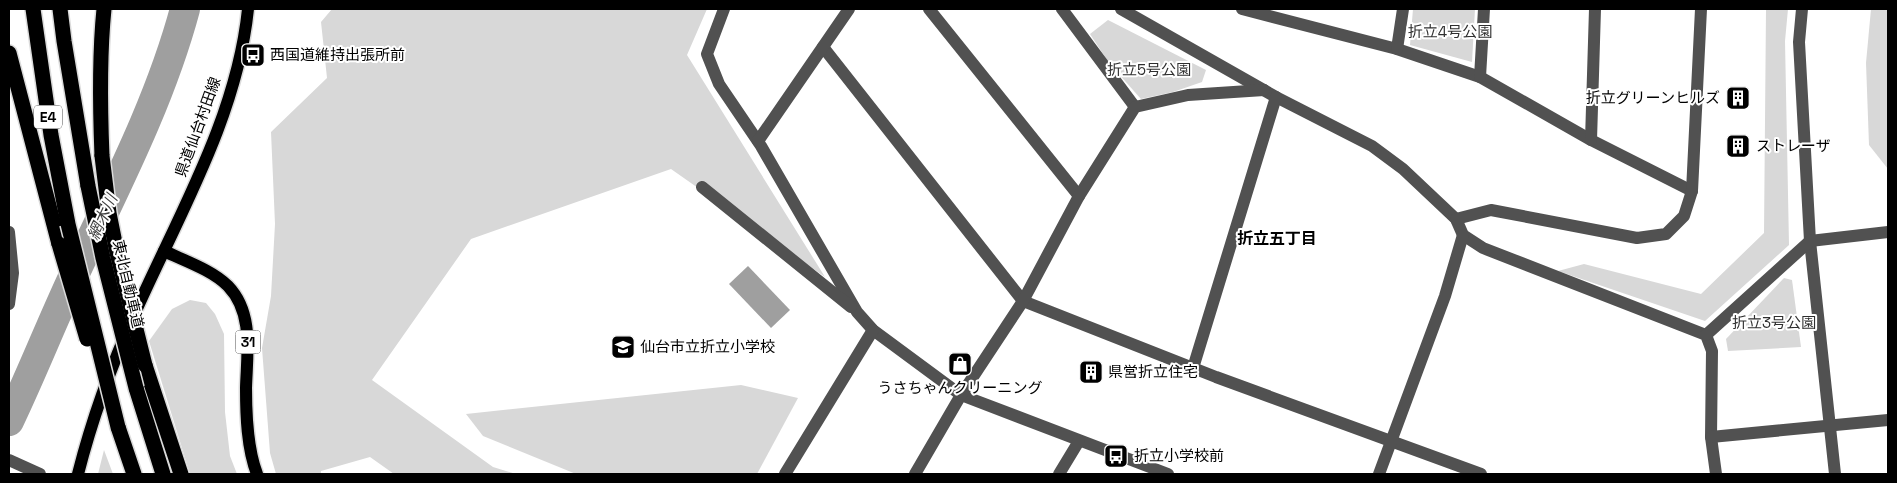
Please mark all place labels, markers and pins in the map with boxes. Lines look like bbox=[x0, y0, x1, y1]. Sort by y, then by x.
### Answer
bus stop icon: 西国道維持出張所前 bbox=[240, 42, 266, 68]
place label: 西国道維持出張所前 bbox=[270, 45, 405, 64]
building icon: 折立グリーンヒルズ bbox=[1725, 85, 1751, 111]
place label: 折立グリーンヒルズ bbox=[1586, 88, 1720, 107]
building icon: ストレーザ bbox=[1725, 133, 1751, 159]
place label: ストレーザ bbox=[1756, 136, 1831, 155]
school or university icon: 仙台市立折立小学校 bbox=[610, 334, 636, 360]
place label: 仙台市立折立小学校 bbox=[640, 337, 775, 356]
shop icon: うさちゃんクリーニング bbox=[947, 351, 973, 377]
building icon: 県営折立住宅 bbox=[1078, 359, 1104, 385]
place label: 県営折立住宅 bbox=[1108, 362, 1198, 381]
place label: うさちゃんクリーニング bbox=[877, 378, 1043, 397]
bus stop icon: 折立小学校前 bbox=[1103, 443, 1129, 469]
place label: 折立小学校前 bbox=[1134, 446, 1224, 465]

